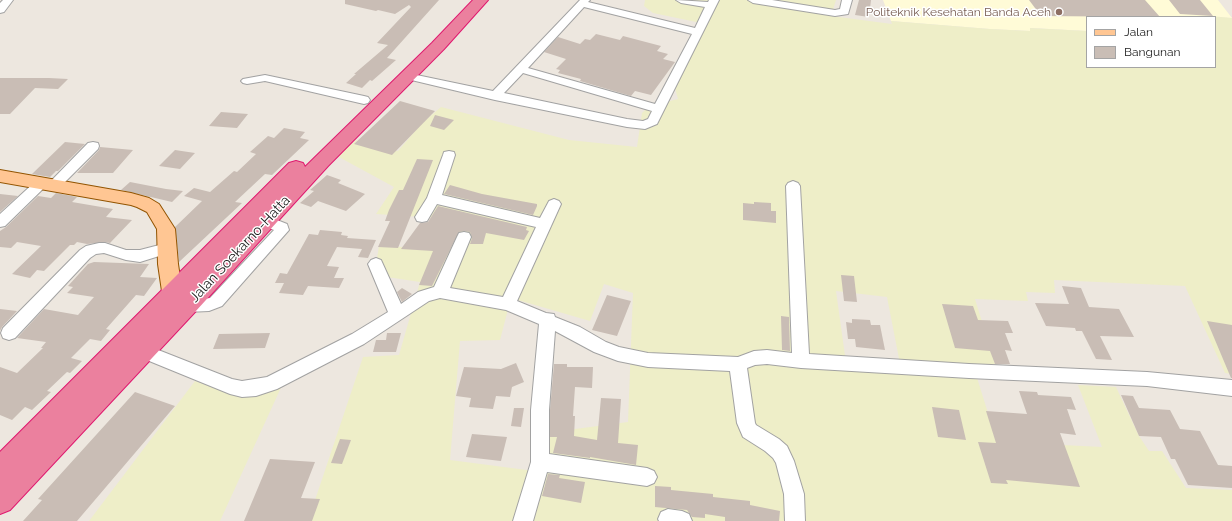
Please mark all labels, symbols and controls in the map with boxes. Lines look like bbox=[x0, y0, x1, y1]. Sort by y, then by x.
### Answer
place label: Politeknik Kesehatan Banda Aceh bbox=[866, 5, 1051, 19]
marker: Politeknik Kesehatan Banda Aceh bbox=[1054, 7, 1064, 17]
legend bbox=[1086, 16, 1216, 68]
text: Jalan bbox=[1124, 25, 1153, 39]
text: Bangunan bbox=[1124, 45, 1181, 59]
street label: Jalan Soekarno-Hatta bbox=[186, 192, 294, 306]

